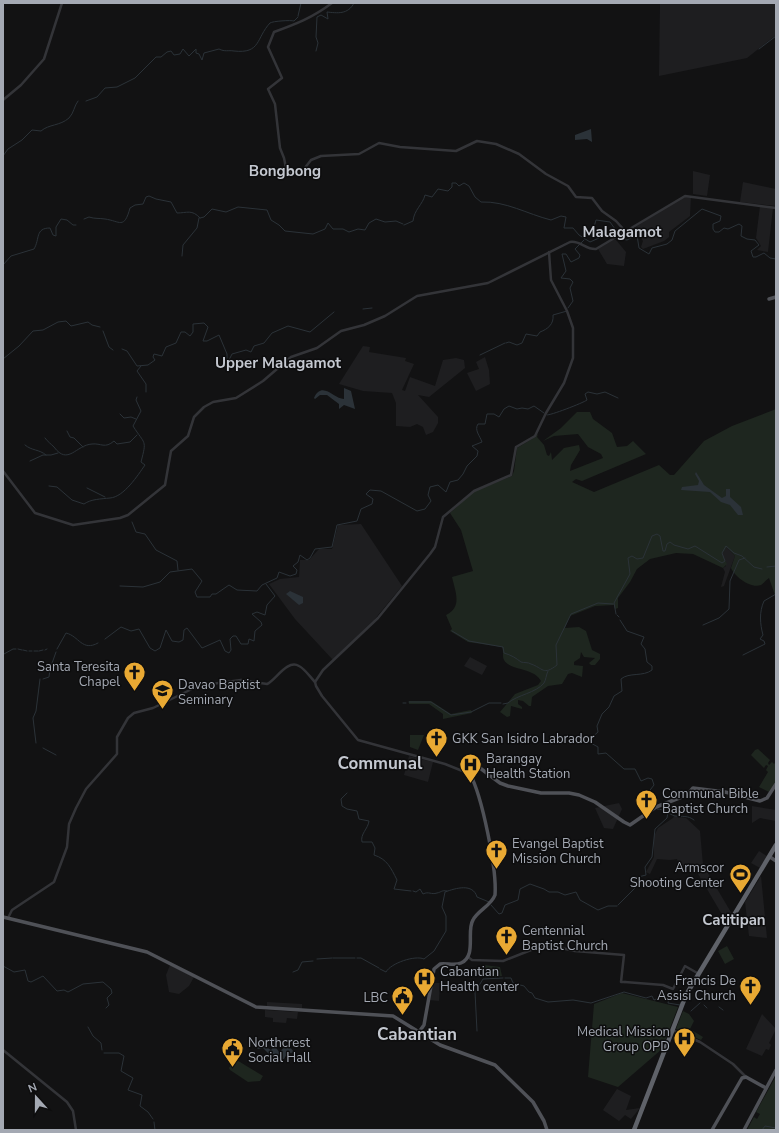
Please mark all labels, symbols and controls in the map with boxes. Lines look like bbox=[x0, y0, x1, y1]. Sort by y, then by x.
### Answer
district label: Bongbong bbox=[249, 161, 321, 181]
district label: Malagamot bbox=[583, 222, 662, 242]
district label: Upper Malagamot bbox=[215, 353, 341, 373]
place label: Santa Teresita Chapel bbox=[37, 658, 120, 691]
church icon: Santa Teresita Chapel bbox=[122, 660, 148, 693]
place label: Davao Baptist Seminary bbox=[178, 676, 260, 709]
school or university icon: Davao Baptist Seminary bbox=[149, 678, 175, 711]
church icon: GKK San Isidro Labrador bbox=[423, 725, 449, 758]
place label: GKK San Isidro Labrador bbox=[452, 730, 595, 748]
place label: Barangay Health Station bbox=[486, 750, 570, 783]
district label: Communal bbox=[337, 752, 423, 775]
hospital icon: Barangay Health Station bbox=[458, 752, 484, 785]
place label: Communal Bible Baptist Church bbox=[662, 785, 759, 818]
church icon: Communal Bible Baptist Church bbox=[634, 787, 660, 820]
place label: Evangel Baptist Mission Church bbox=[512, 835, 604, 868]
church icon: Evangel Baptist Mission Church bbox=[483, 837, 509, 870]
place label: Armscor Shooting Center bbox=[630, 859, 724, 892]
sports icon: Armscor Shooting Center bbox=[727, 861, 753, 894]
district label: Catitipan bbox=[702, 910, 766, 930]
place label: Centennial Baptist Church bbox=[522, 922, 608, 955]
church icon: Centennial Baptist Church bbox=[493, 924, 519, 957]
place label: Cabantian Health center bbox=[440, 963, 519, 996]
hospital icon: Cabantian Health center bbox=[411, 965, 437, 998]
place label: Francis De Assisi Church bbox=[657, 972, 736, 1005]
church icon: Francis De Assisi Church bbox=[738, 974, 764, 1007]
public building icon: LBC bbox=[390, 984, 416, 1017]
place label: LBC bbox=[363, 989, 388, 1007]
district label: Cabantian bbox=[377, 1023, 457, 1046]
place label: Medical Mission Group OPD bbox=[577, 1023, 670, 1056]
hospital icon: Medical Mission Group OPD bbox=[672, 1025, 698, 1058]
place label: Northcrest Social Hall bbox=[248, 1034, 311, 1067]
public building icon: Northcrest Social Hall bbox=[219, 1036, 245, 1069]
north arrow bbox=[16, 1077, 56, 1117]
text: N bbox=[26, 1080, 39, 1097]

